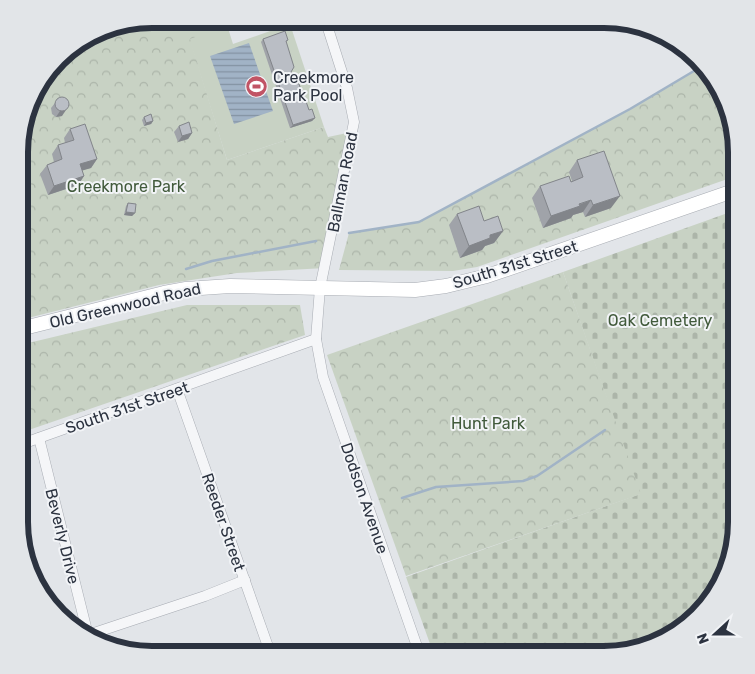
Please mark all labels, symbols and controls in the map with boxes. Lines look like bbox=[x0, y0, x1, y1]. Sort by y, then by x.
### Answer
place label: Creekmore Park Pool bbox=[273, 68, 354, 105]
sports icon: Creekmore Park Pool bbox=[245, 74, 269, 98]
street label: Ballman Road bbox=[323, 130, 362, 234]
park label: Creekmore Park bbox=[67, 177, 186, 196]
street label: South 31st Street bbox=[450, 236, 580, 292]
street label: Old Greenwood Road bbox=[48, 279, 203, 332]
park label: Oak Cemetery bbox=[608, 311, 712, 330]
street label: South 31st Street bbox=[63, 377, 191, 438]
park label: Hunt Park bbox=[451, 414, 526, 433]
street label: Dodson Avenue bbox=[337, 440, 392, 556]
street label: Reeder Street bbox=[198, 471, 249, 574]
street label: Beverly Drive bbox=[41, 486, 84, 586]
north arrow bbox=[690, 609, 740, 659]
text: N bbox=[694, 631, 713, 646]

